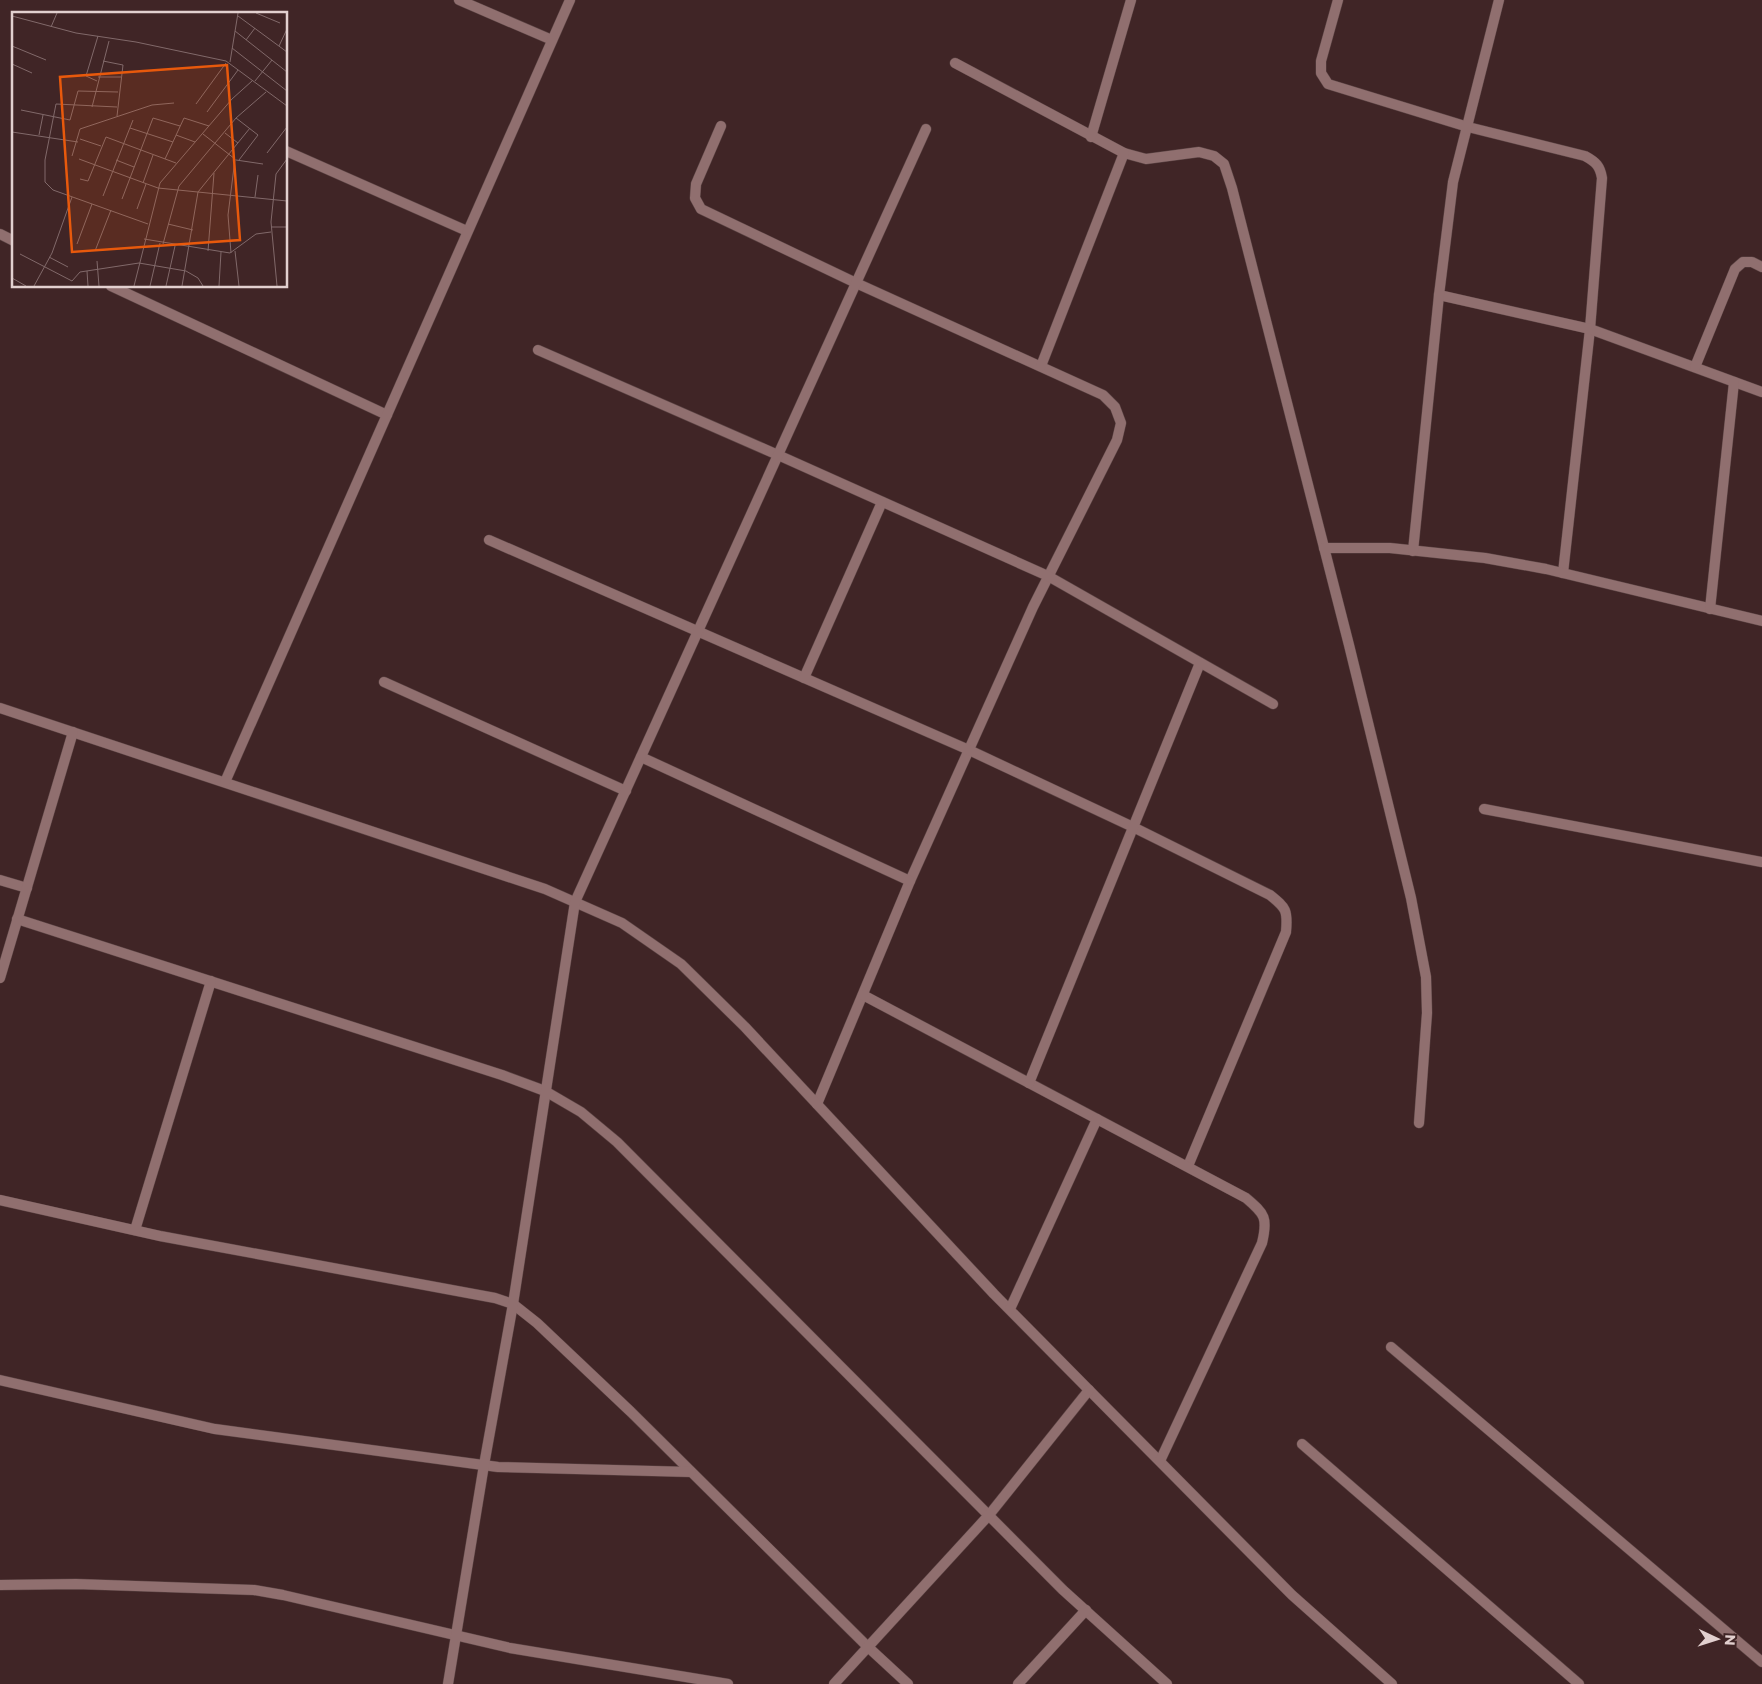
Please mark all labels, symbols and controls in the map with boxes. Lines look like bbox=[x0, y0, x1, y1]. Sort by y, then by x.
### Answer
inset map bbox=[12, 12, 288, 288]
north arrow bbox=[1692, 1614, 1742, 1664]
text: N bbox=[1721, 1634, 1739, 1646]

